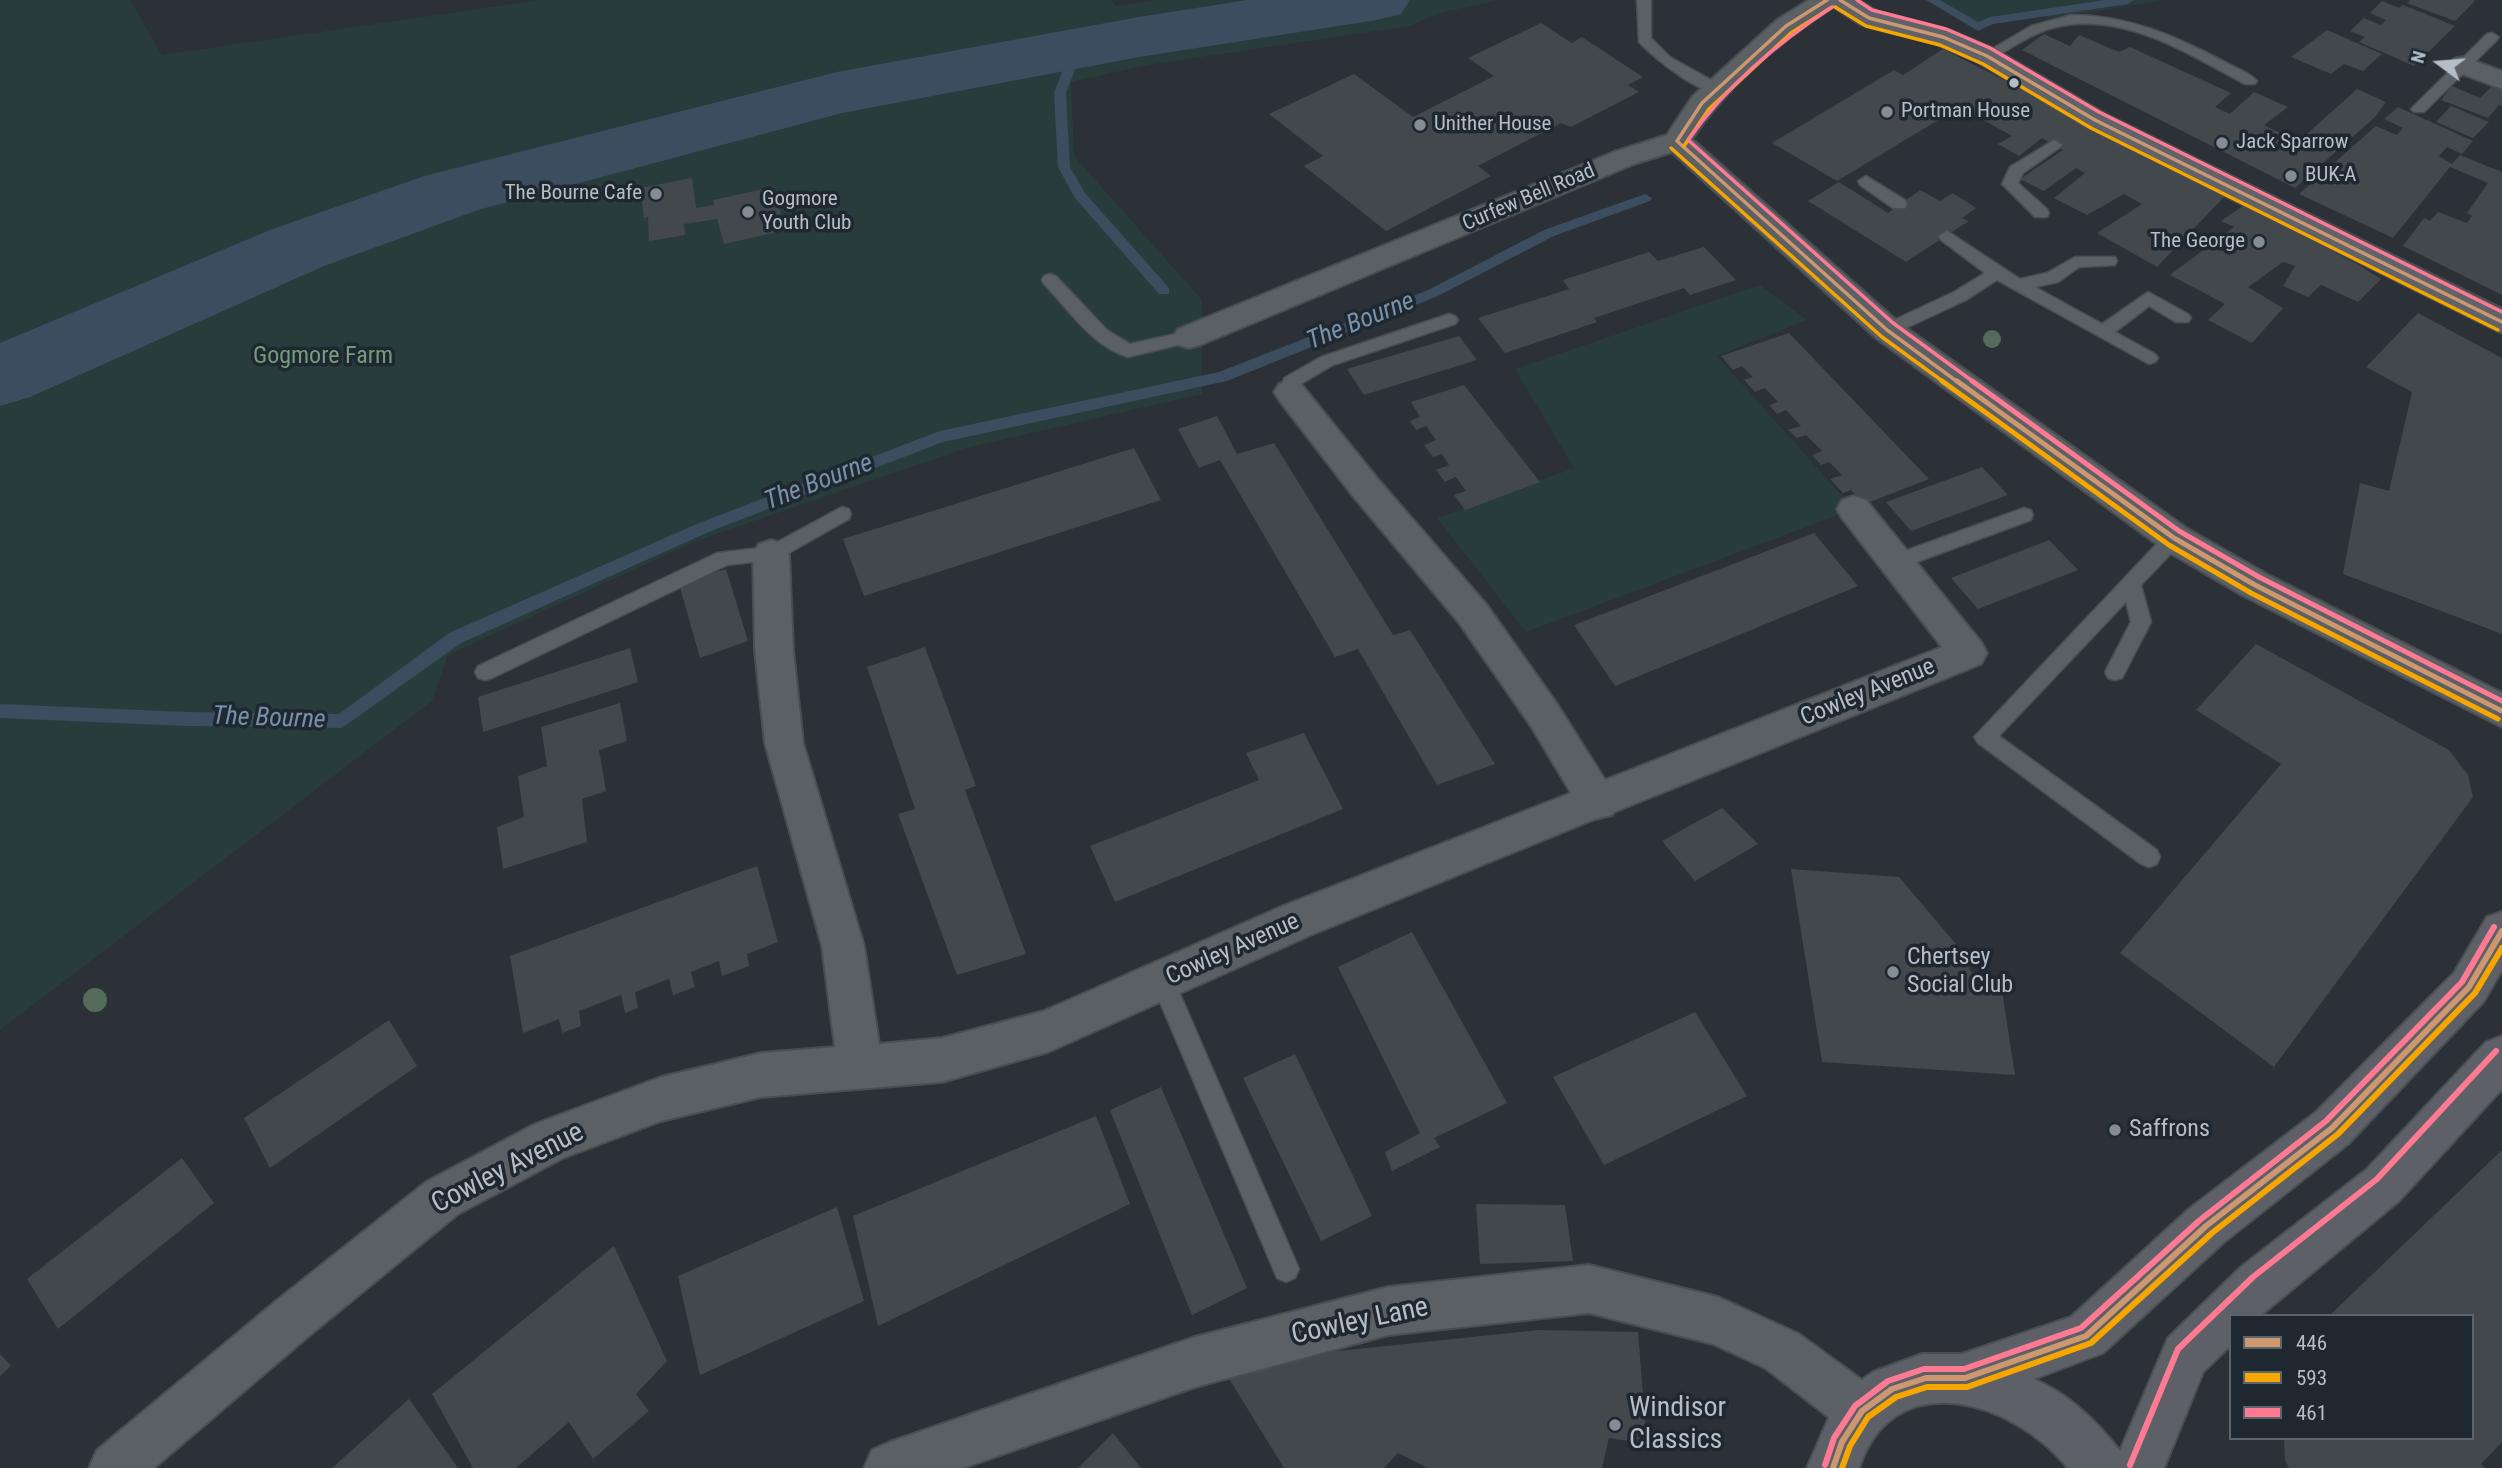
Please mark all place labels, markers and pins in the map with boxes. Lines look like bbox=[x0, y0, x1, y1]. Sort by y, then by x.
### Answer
unlabelled marker bbox=[2007, 76, 2021, 90]
place label: Portman House bbox=[1901, 99, 2030, 125]
marker: Portman House bbox=[1879, 104, 1895, 120]
place label: Unither House bbox=[1434, 112, 1551, 138]
marker: Unither House bbox=[1412, 117, 1428, 133]
place label: Jack Sparrow bbox=[2236, 130, 2348, 156]
marker: Jack Sparrow bbox=[2214, 135, 2230, 151]
place label: BUK-A bbox=[2305, 163, 2356, 189]
marker: BUK-A bbox=[2283, 168, 2299, 184]
place label: The Bourne Cafe bbox=[505, 181, 642, 207]
marker: The Bourne Cafe bbox=[648, 186, 664, 202]
place label: Gogmore Youth Club bbox=[762, 187, 851, 237]
marker: Gogmore Youth Club bbox=[740, 204, 756, 220]
place label: The George bbox=[2150, 229, 2245, 255]
marker: The George bbox=[2251, 234, 2267, 250]
place label: Chertsey Social Club bbox=[1907, 944, 2013, 1000]
marker: Chertsey Social Club bbox=[1885, 964, 1901, 980]
place label: Saffrons bbox=[2129, 1116, 2210, 1144]
marker: Saffrons bbox=[2107, 1122, 2123, 1138]
place label: Windisor Classics bbox=[1629, 1392, 1726, 1458]
marker: Windisor Classics bbox=[1607, 1417, 1623, 1433]

